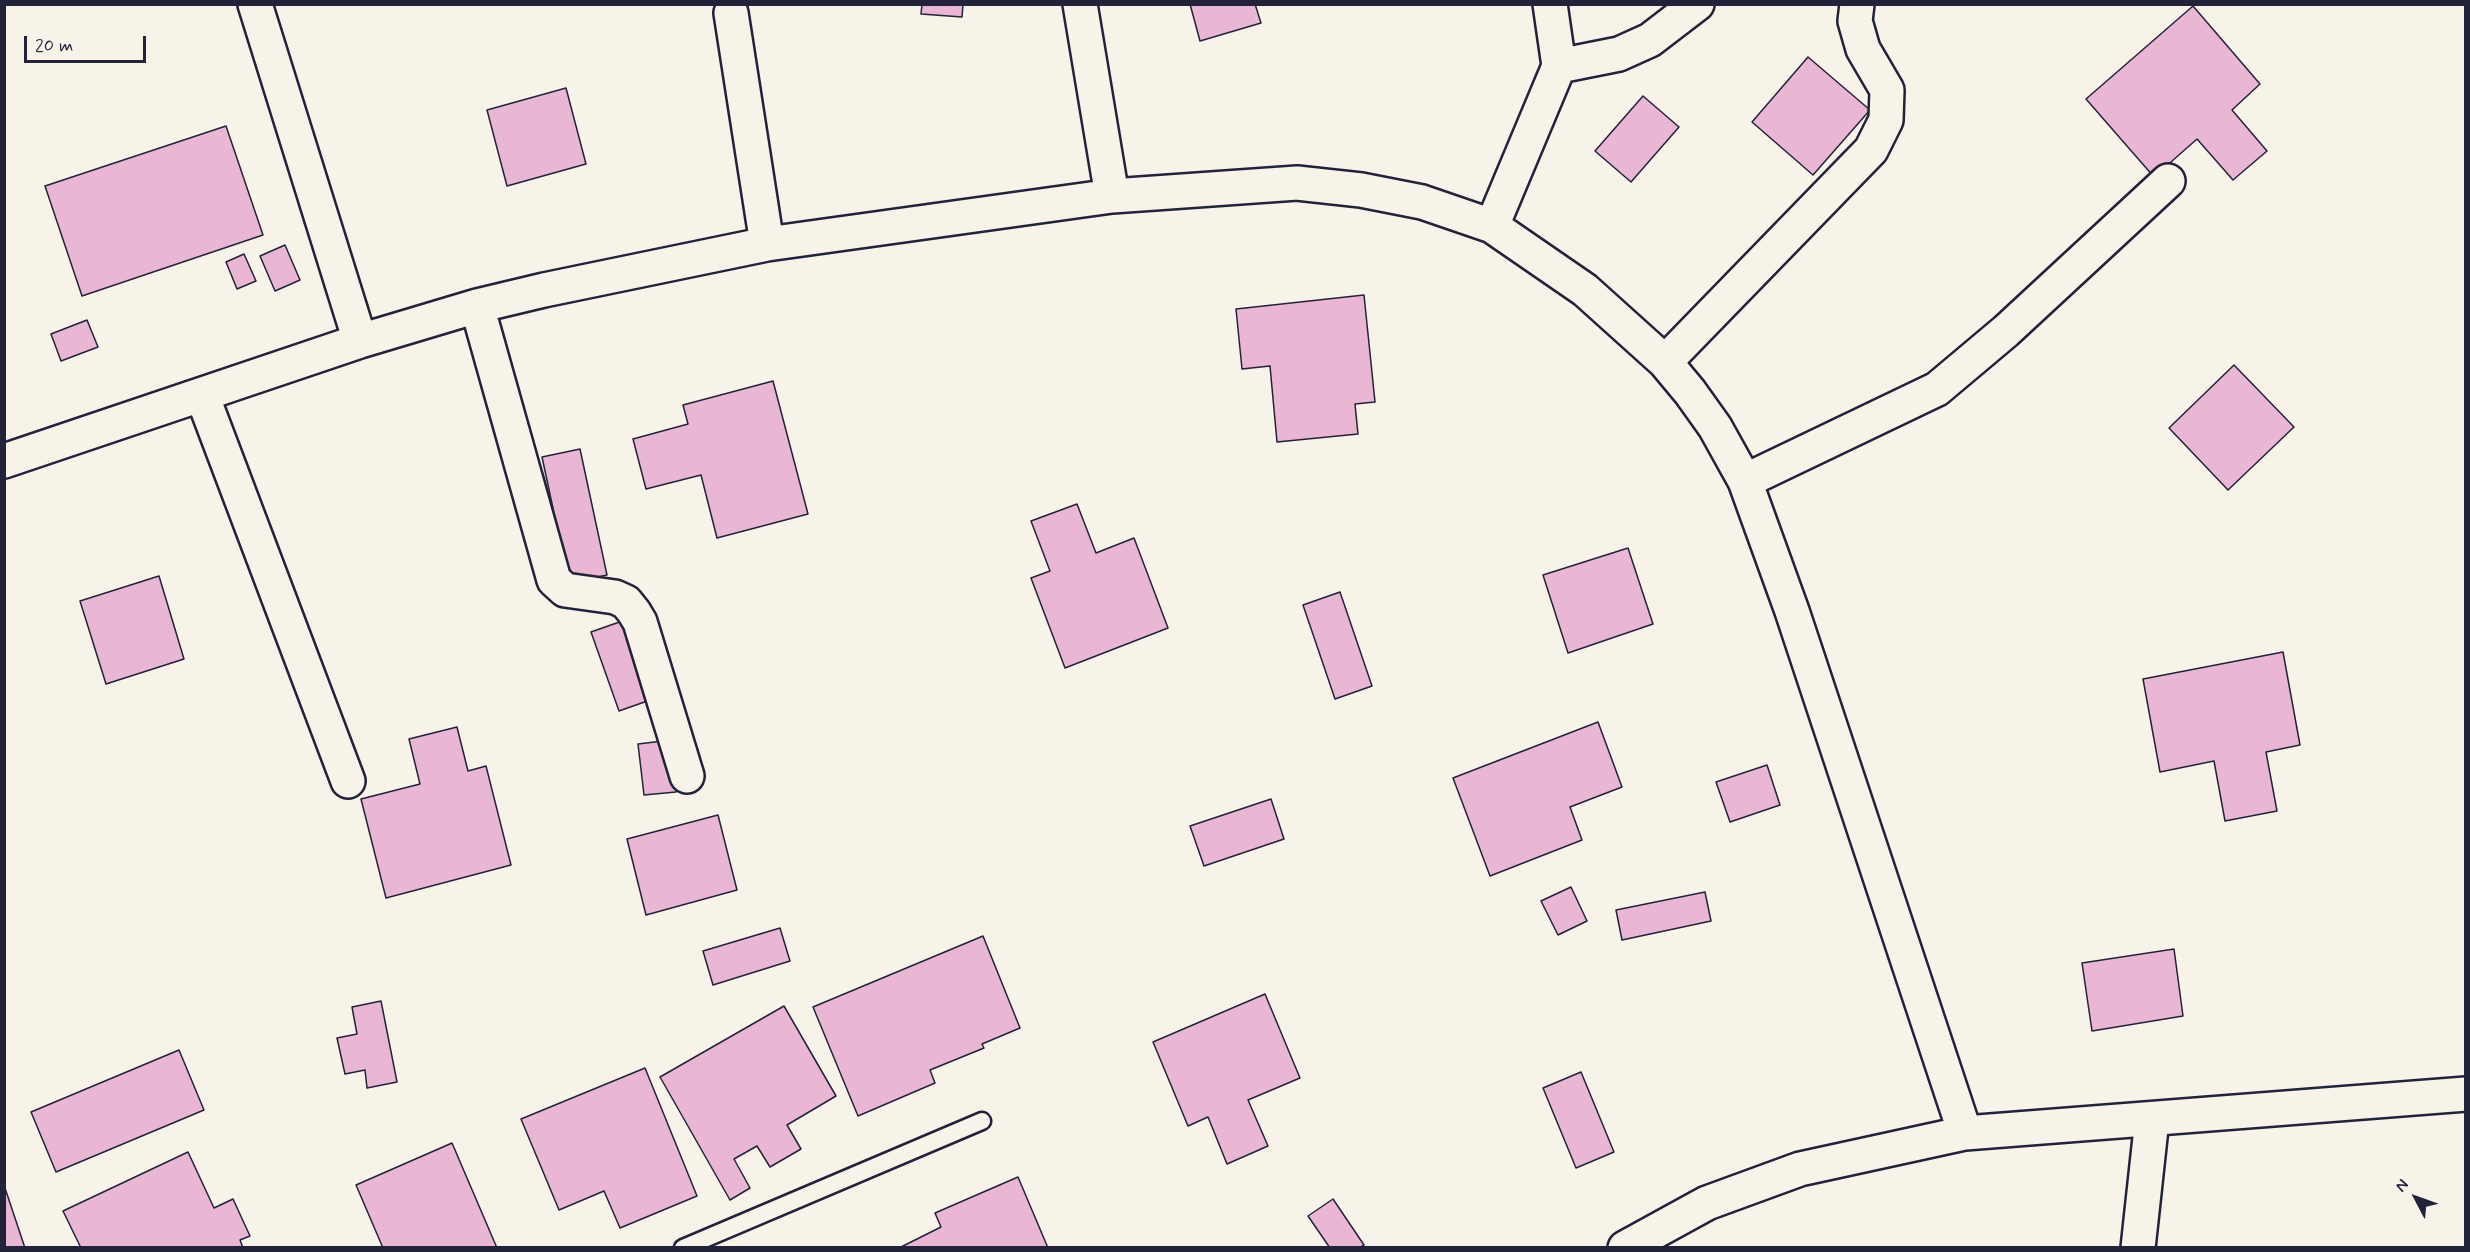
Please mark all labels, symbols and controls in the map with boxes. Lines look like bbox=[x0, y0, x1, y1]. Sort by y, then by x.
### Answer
scale bar bbox=[27, 24, 148, 62]
text: 20 m bbox=[35, 34, 73, 58]
north arrow bbox=[2386, 1168, 2446, 1228]
text: N bbox=[2391, 1175, 2413, 1197]

